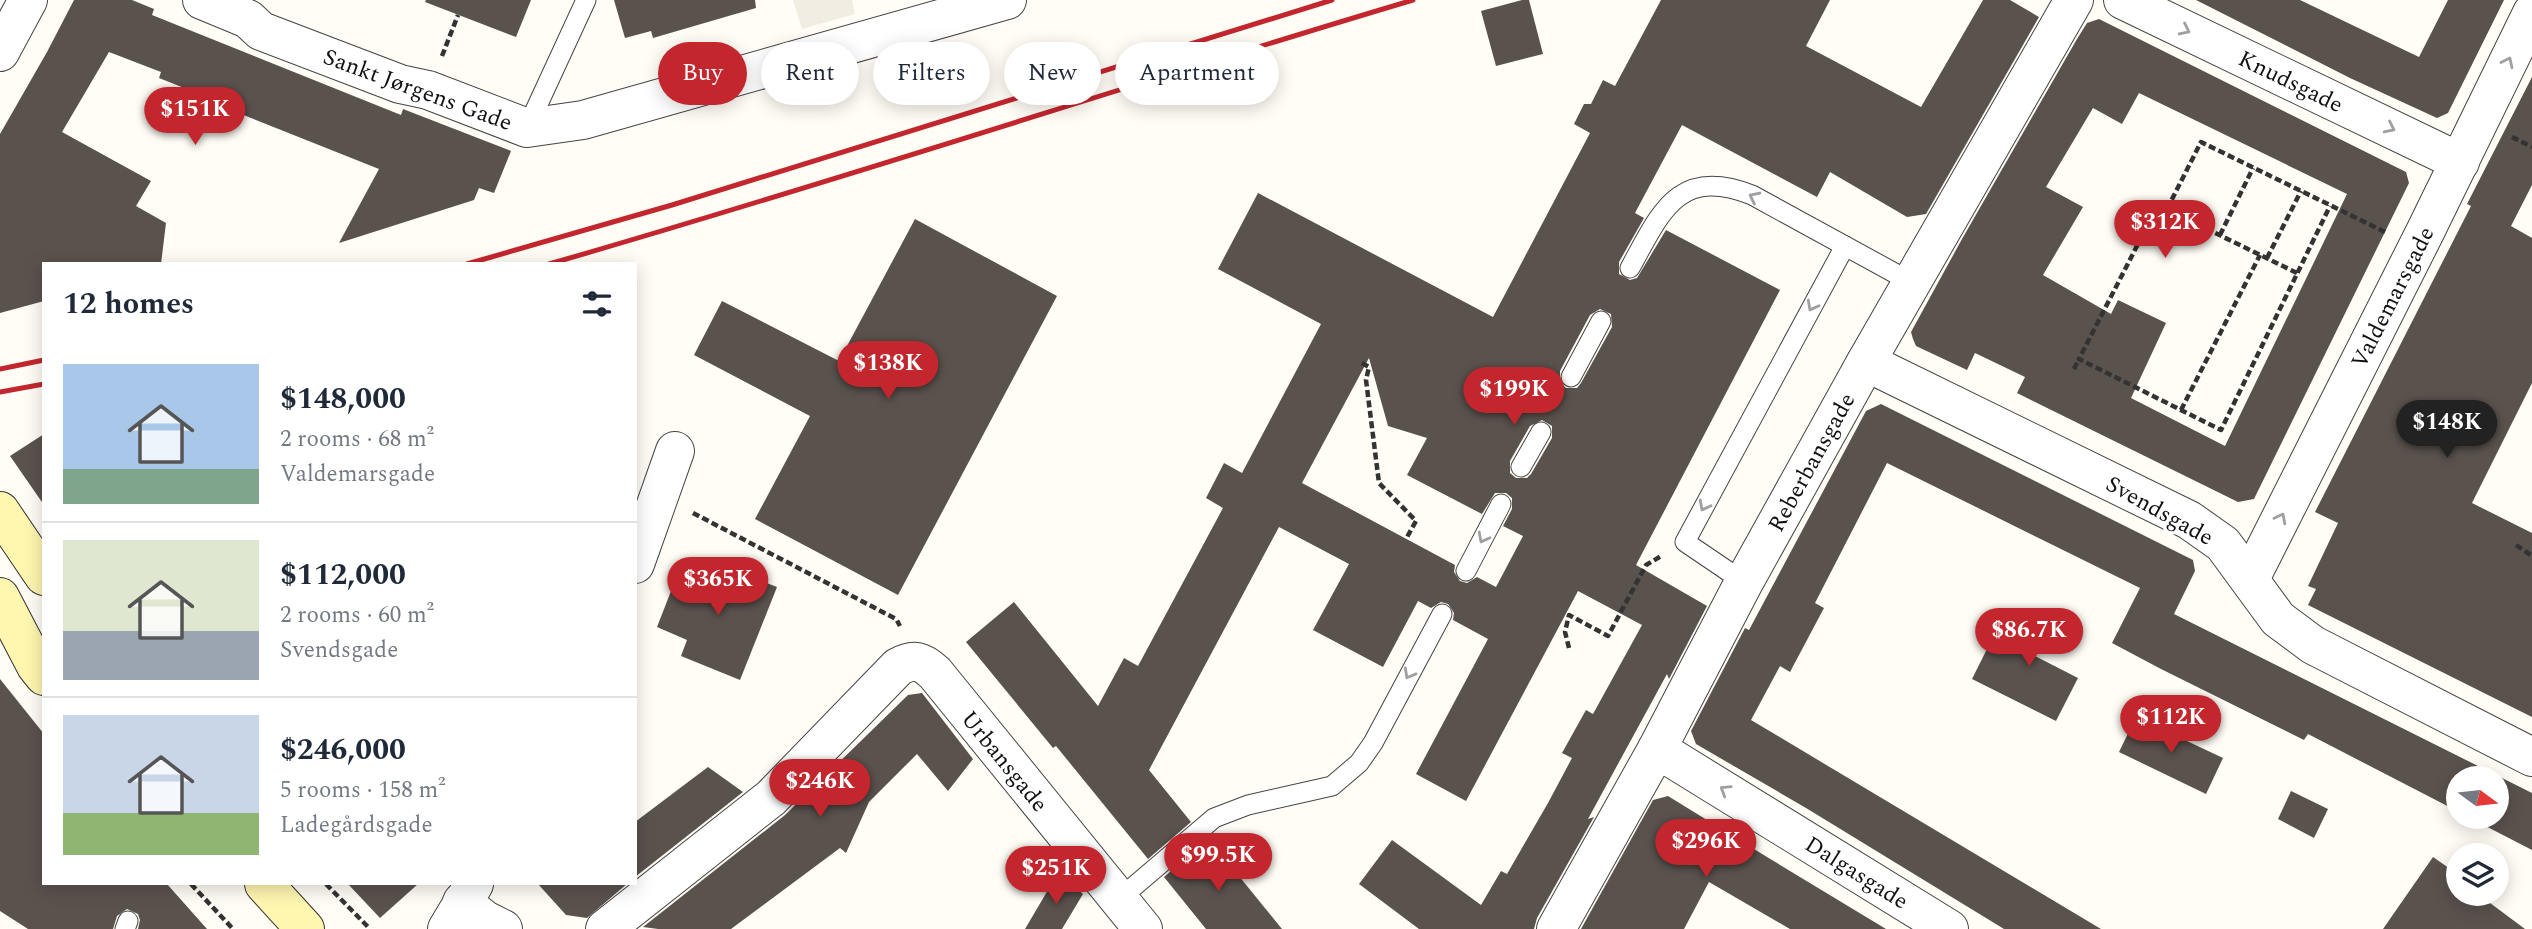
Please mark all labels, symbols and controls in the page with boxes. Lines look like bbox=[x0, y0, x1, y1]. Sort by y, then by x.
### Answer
one-way arrow bbox=[2178, 21, 2190, 35]
street label: Sankt Jørgens Gade bbox=[318, 40, 517, 141]
chip: Buy bbox=[658, 42, 747, 105]
chip: Rent bbox=[761, 42, 859, 105]
chip: Filters bbox=[873, 42, 990, 105]
chip: New bbox=[1004, 42, 1101, 105]
chip: Apartment bbox=[1115, 42, 1279, 105]
street label: Knudsgade bbox=[2232, 42, 2349, 123]
one-way arrow bbox=[2500, 57, 2514, 69]
pin: $151K bbox=[146, 88, 244, 147]
text: $151K bbox=[160, 92, 230, 127]
one-way arrow bbox=[2383, 120, 2395, 134]
one-way arrow bbox=[1749, 191, 1761, 205]
pin: $312K bbox=[2116, 201, 2214, 260]
text: $312K bbox=[2130, 205, 2200, 240]
street label: Valdemarsgade bbox=[2343, 221, 2444, 375]
text: 12 homes bbox=[63, 281, 194, 327]
icon: filters bbox=[578, 285, 616, 323]
one-way arrow bbox=[1807, 299, 1821, 312]
pin: $138K bbox=[839, 342, 937, 401]
text: $138K bbox=[853, 346, 923, 381]
pin: $199K bbox=[1465, 368, 1563, 427]
text: $199K bbox=[1479, 372, 1549, 407]
text: $148,000 bbox=[280, 376, 406, 422]
street label: Reberbansgade bbox=[1760, 387, 1865, 539]
icon: home bbox=[119, 392, 203, 476]
pin: $148K bbox=[2398, 400, 2496, 460]
text: $148K bbox=[2412, 405, 2482, 440]
text: 2 rooms · 68 m² bbox=[280, 422, 434, 457]
text: Valdemarsgade bbox=[280, 457, 435, 492]
street label: Svendsgade bbox=[2099, 467, 2220, 555]
one-way arrow bbox=[1699, 499, 1712, 512]
one-way arrow bbox=[2272, 513, 2286, 525]
one-way arrow bbox=[1478, 530, 1492, 543]
text: $112,000 bbox=[280, 552, 406, 598]
pin: $365K bbox=[669, 558, 767, 617]
text: $365K bbox=[683, 562, 753, 597]
icon: home bbox=[119, 568, 203, 652]
text: 2 rooms · 60 m² bbox=[280, 598, 434, 633]
pin: $86.7K bbox=[1972, 608, 2086, 668]
text: $86.7K bbox=[1991, 613, 2067, 648]
text: Svendsgade bbox=[280, 633, 398, 668]
one-way arrow bbox=[1404, 666, 1418, 679]
pin: $112K bbox=[2122, 696, 2220, 755]
text: $112K bbox=[2136, 700, 2206, 735]
street label: Urbansgade bbox=[952, 703, 1056, 820]
text: $246,000 bbox=[280, 727, 406, 773]
icon: home bbox=[119, 743, 203, 827]
pin: $246K bbox=[771, 760, 869, 819]
text: $246K bbox=[785, 764, 855, 799]
north arrow bbox=[2446, 766, 2510, 830]
map controls bbox=[2446, 766, 2509, 906]
text: 5 rooms · 158 m² bbox=[280, 773, 446, 808]
one-way arrow bbox=[1719, 786, 1732, 799]
text: Ladegårdsgade bbox=[280, 808, 433, 843]
pin: $296K bbox=[1657, 820, 1755, 879]
text: $296K bbox=[1671, 824, 1741, 859]
street label: Dalgasgade bbox=[1797, 828, 1915, 919]
pin: $99.5K bbox=[1161, 834, 1275, 893]
text: $99.5K bbox=[1180, 838, 1256, 873]
button: layers bbox=[2446, 843, 2509, 906]
pin: $251K bbox=[1007, 846, 1105, 906]
text: $251K bbox=[1021, 851, 1091, 886]

